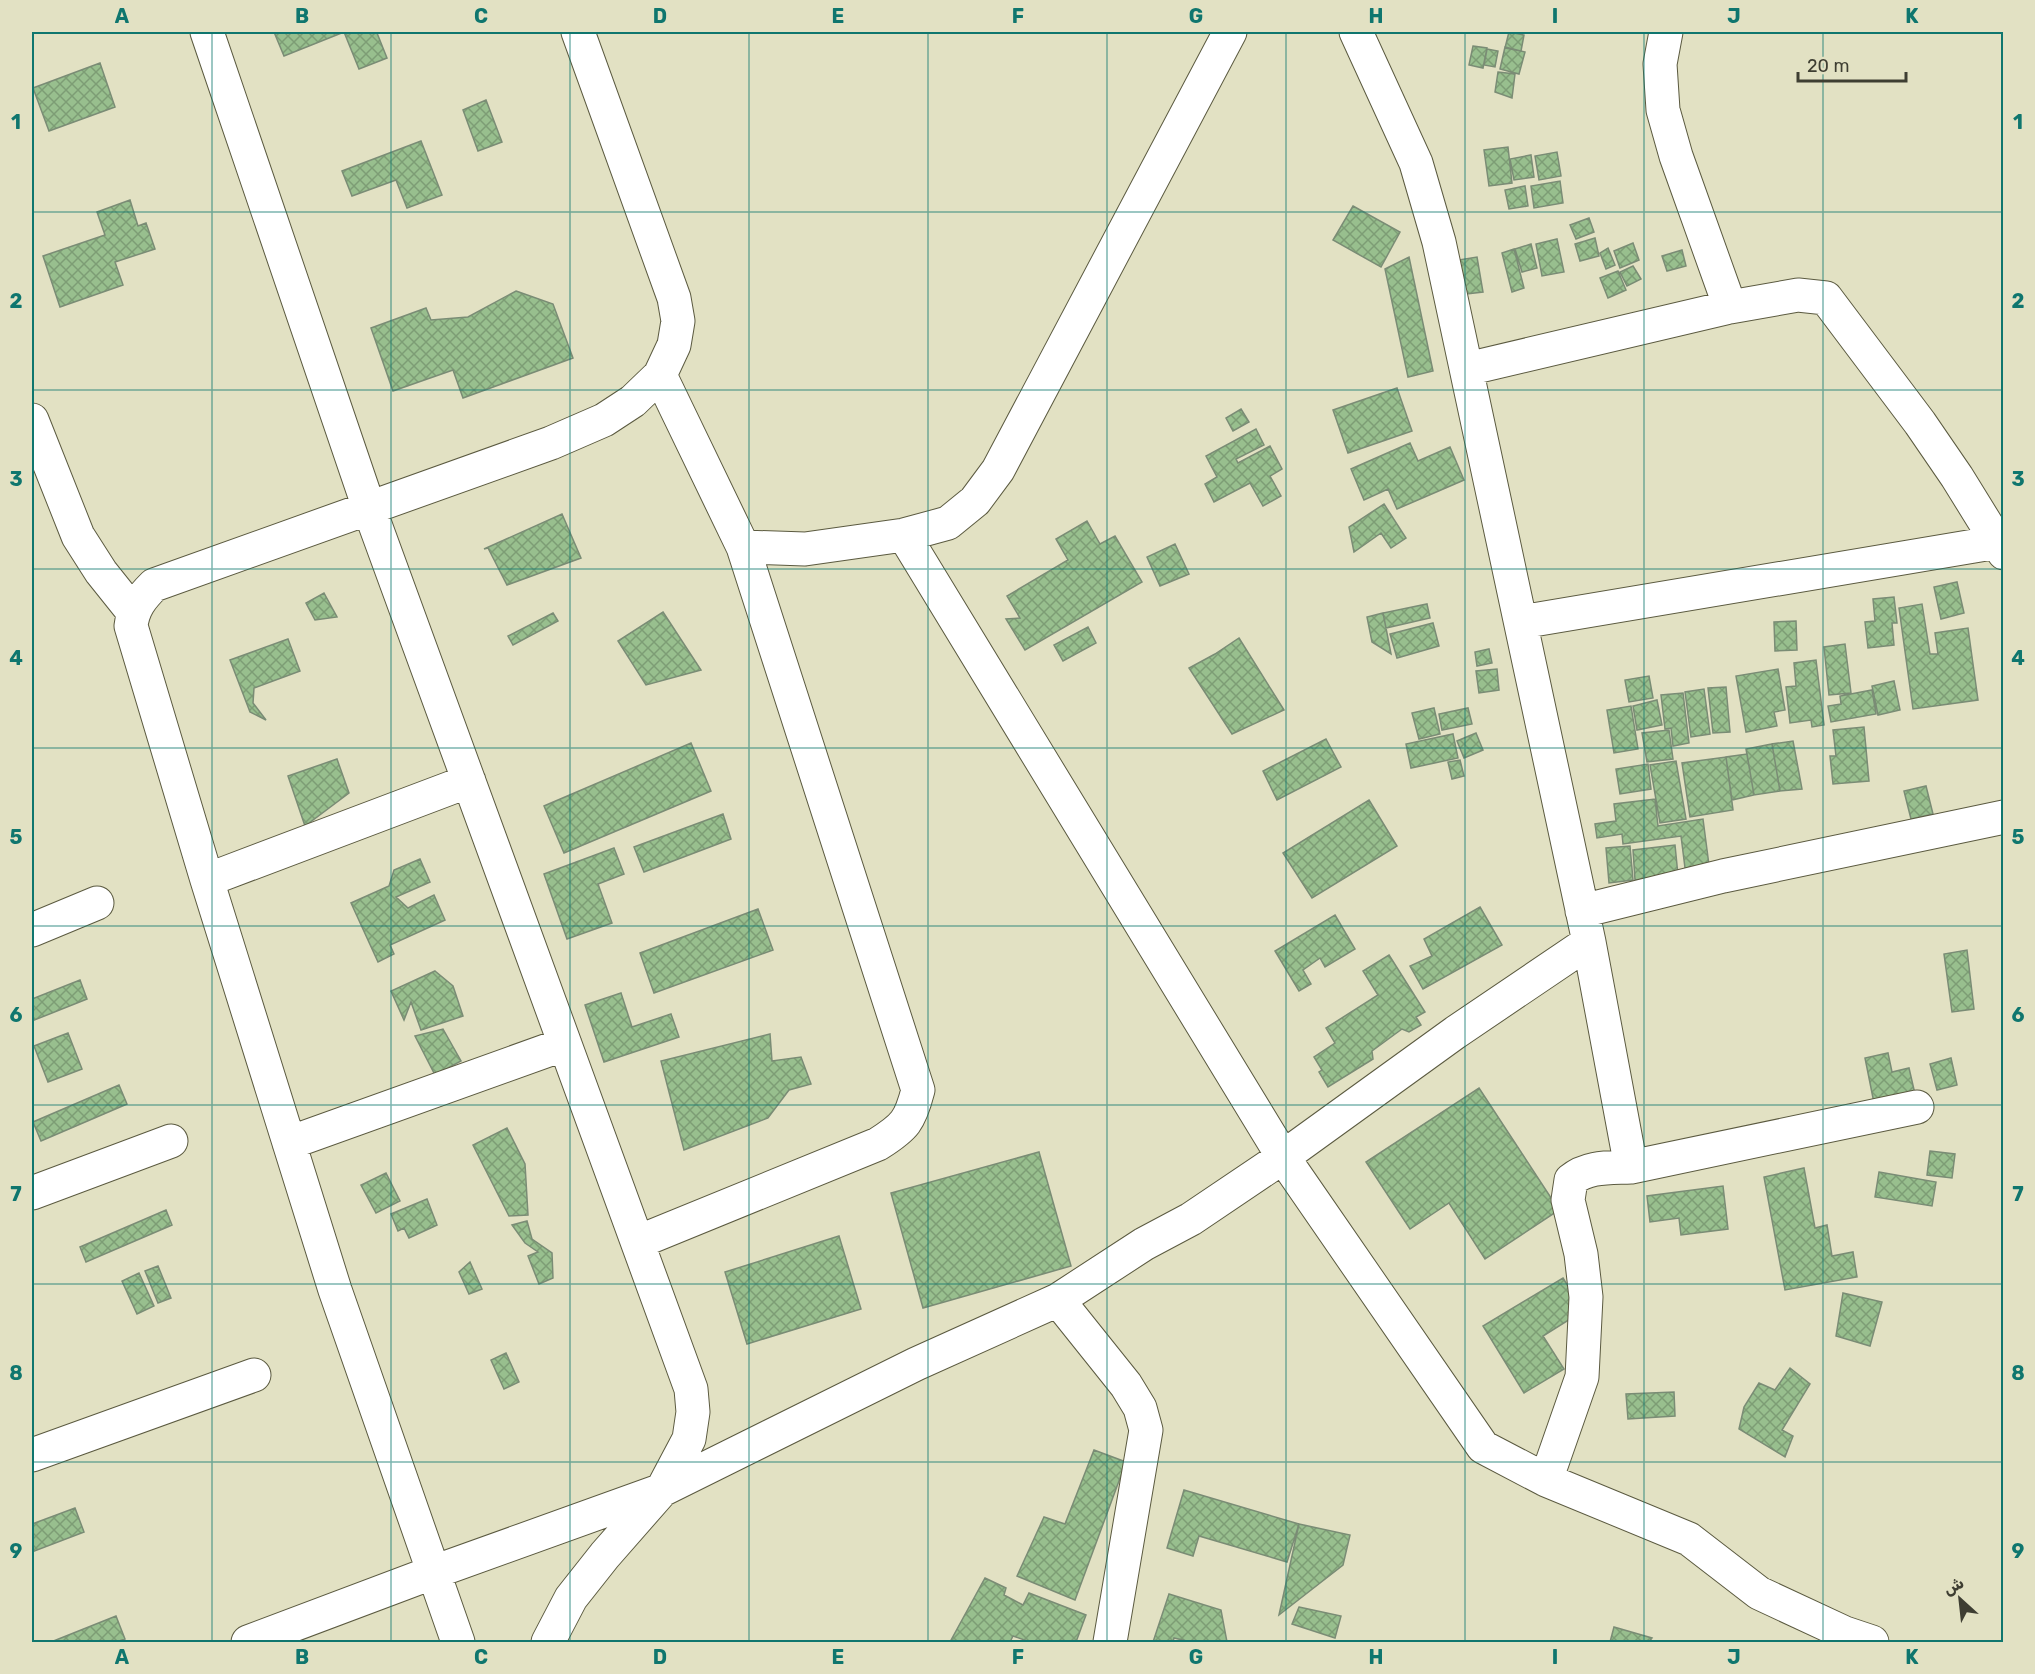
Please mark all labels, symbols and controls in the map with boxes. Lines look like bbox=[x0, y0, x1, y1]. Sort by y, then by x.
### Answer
text: A bbox=[115, 4, 130, 28]
text: B bbox=[295, 4, 309, 28]
text: C bbox=[474, 4, 488, 28]
text: D bbox=[653, 4, 667, 28]
text: E bbox=[832, 4, 844, 28]
text: F bbox=[1012, 4, 1024, 28]
text: G bbox=[1189, 4, 1203, 28]
text: H bbox=[1369, 4, 1383, 28]
text: I bbox=[1552, 4, 1558, 28]
text: J bbox=[1727, 4, 1741, 28]
text: K bbox=[1905, 4, 1919, 28]
scale bar bbox=[1798, 45, 1906, 83]
text: 20 m bbox=[1807, 55, 1849, 77]
text: 1 bbox=[11, 110, 21, 134]
text: 1 bbox=[2013, 110, 2023, 134]
text: 2 bbox=[10, 289, 23, 313]
text: 2 bbox=[2012, 289, 2025, 313]
text: 3 bbox=[9, 467, 23, 491]
text: 3 bbox=[2011, 467, 2025, 491]
text: 4 bbox=[9, 646, 23, 670]
text: 4 bbox=[2011, 646, 2025, 670]
text: 5 bbox=[10, 825, 23, 849]
text: 5 bbox=[2012, 825, 2025, 849]
text: 6 bbox=[9, 1003, 23, 1027]
text: 6 bbox=[2011, 1003, 2025, 1027]
text: 7 bbox=[10, 1182, 22, 1206]
text: 7 bbox=[2012, 1182, 2024, 1206]
text: 8 bbox=[9, 1361, 23, 1385]
text: 8 bbox=[2011, 1361, 2025, 1385]
text: 9 bbox=[10, 1539, 23, 1563]
text: 9 bbox=[2012, 1539, 2025, 1563]
north arrow bbox=[1930, 1569, 1990, 1629]
text: ش bbox=[1940, 1573, 1967, 1599]
text: A bbox=[115, 1645, 130, 1669]
text: B bbox=[295, 1645, 309, 1669]
text: C bbox=[474, 1645, 488, 1669]
text: D bbox=[653, 1645, 667, 1669]
text: E bbox=[832, 1645, 844, 1669]
text: F bbox=[1012, 1645, 1024, 1669]
text: G bbox=[1189, 1645, 1203, 1669]
text: H bbox=[1369, 1645, 1383, 1669]
text: I bbox=[1552, 1645, 1558, 1669]
text: J bbox=[1727, 1645, 1741, 1669]
text: K bbox=[1905, 1645, 1919, 1669]

